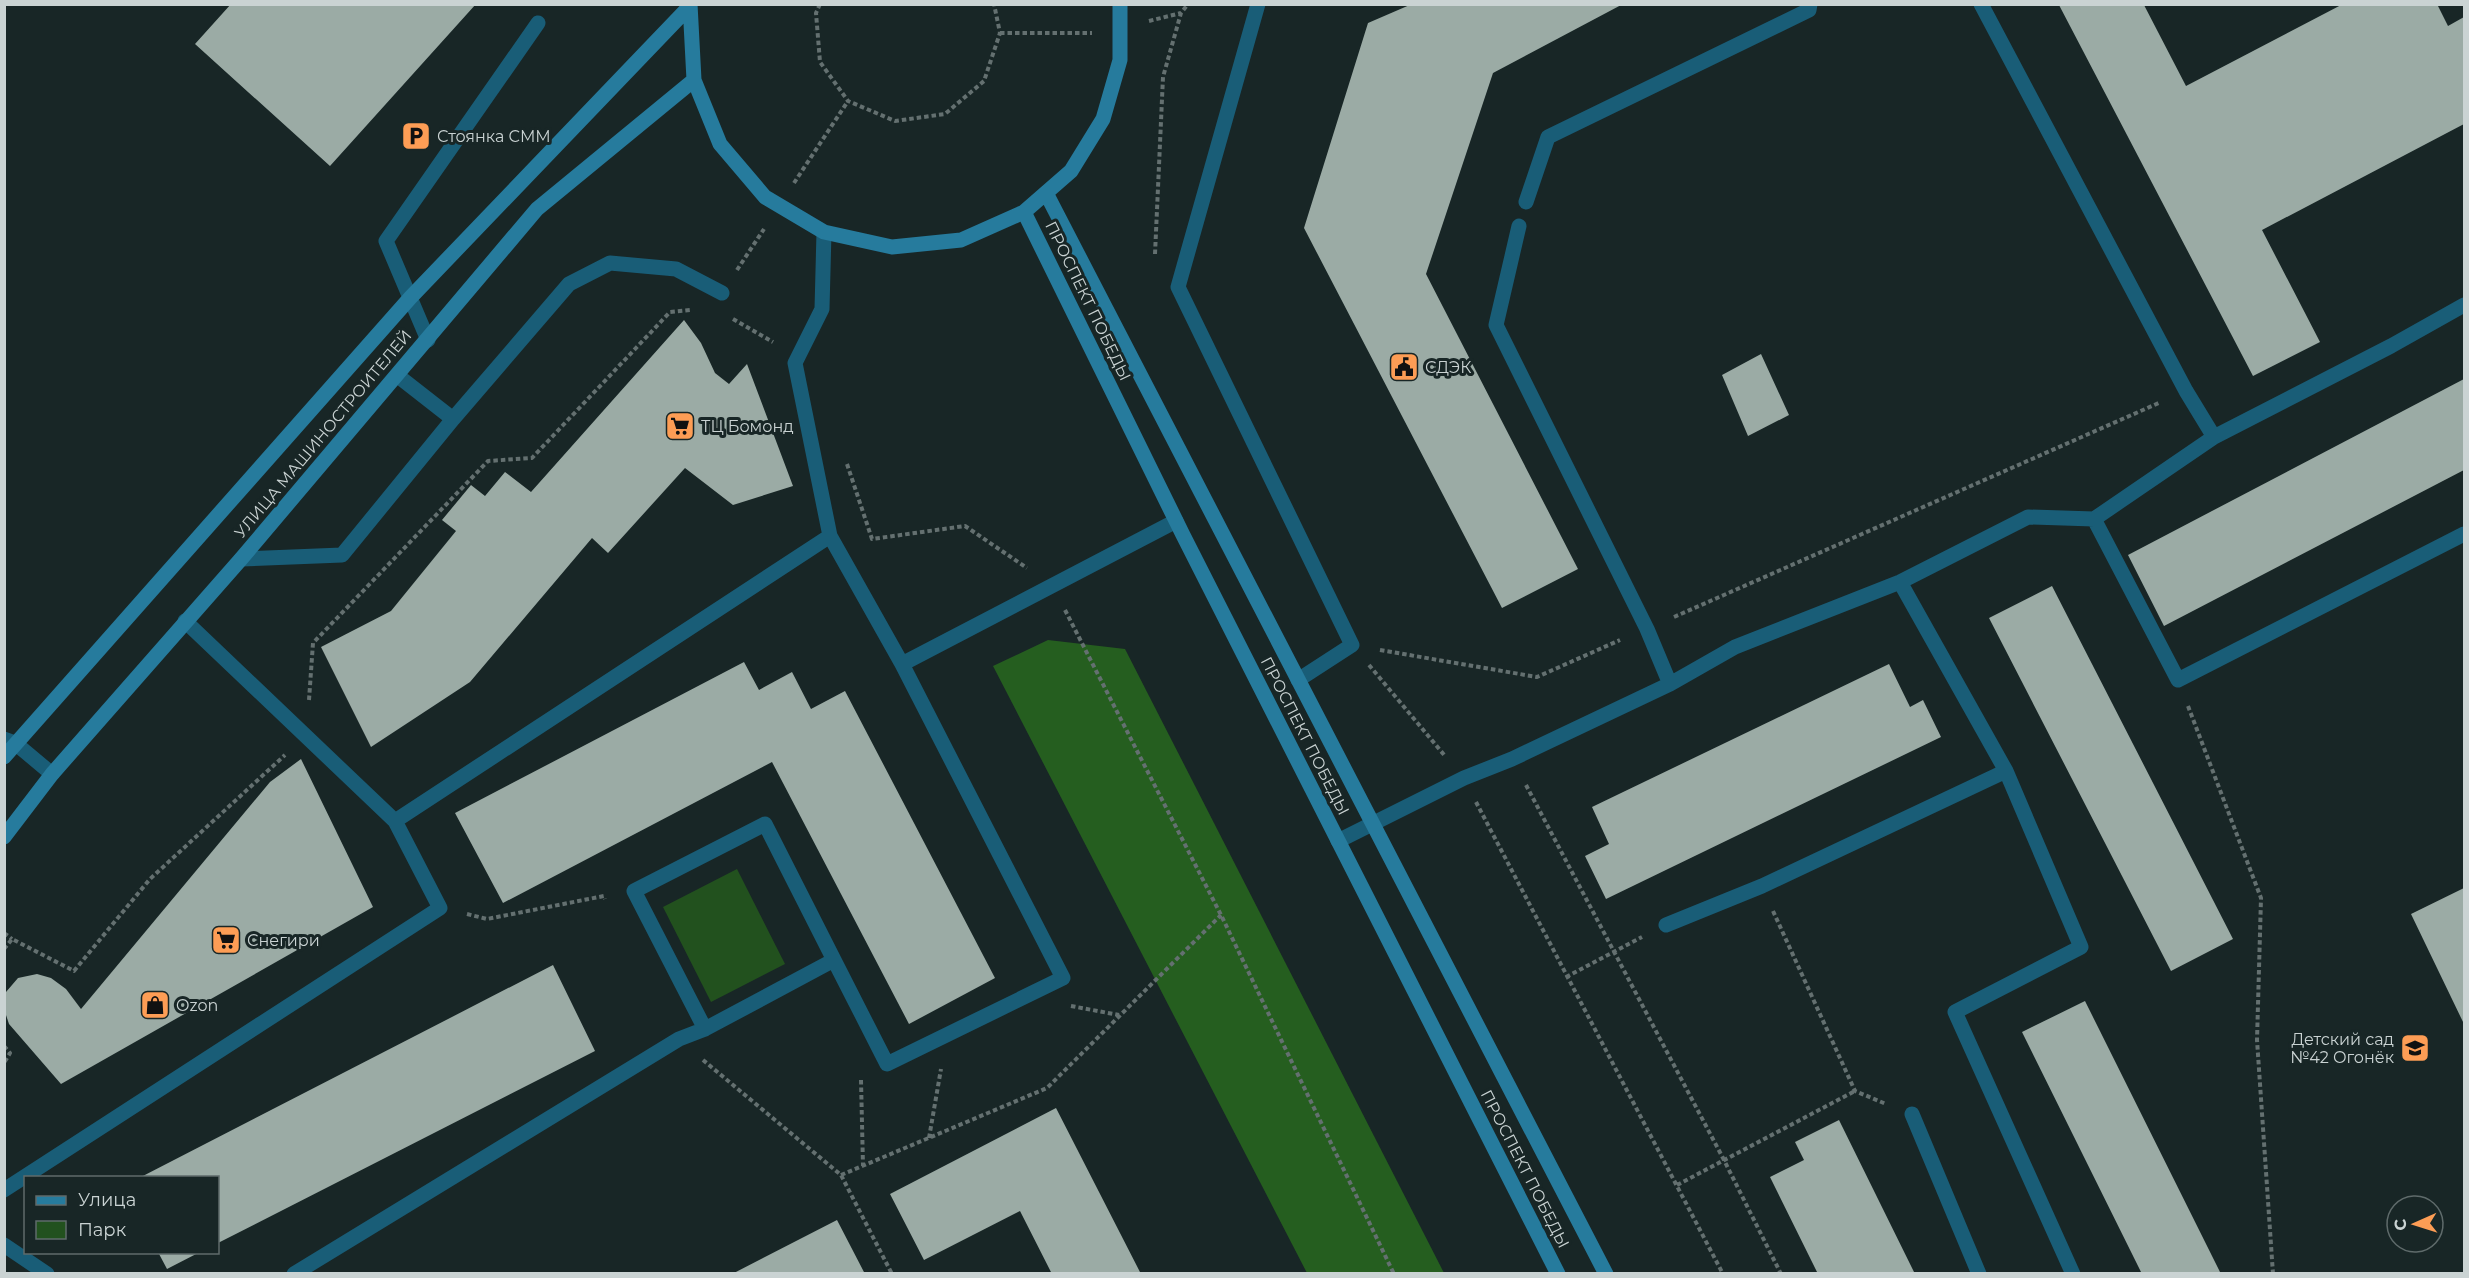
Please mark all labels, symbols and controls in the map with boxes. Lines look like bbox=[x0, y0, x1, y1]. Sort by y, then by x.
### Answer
parking icon: Стоянка СММ bbox=[400, 120, 432, 152]
place label: Стоянка СММ bbox=[437, 127, 551, 146]
street label: ПРОСПЕКТ ПОБЕДЫ bbox=[1041, 218, 1135, 384]
street label: УЛИЦА МАШИНОСТРОИТЕЛЕЙ bbox=[230, 326, 416, 542]
public building icon: СДЭК bbox=[1388, 351, 1420, 383]
place label: СДЭК bbox=[1425, 358, 1471, 377]
supermarket icon: ТЦ Бомонд bbox=[664, 410, 696, 442]
place label: ТЦ Бомонд bbox=[701, 417, 794, 436]
street label: ПРОСПЕКТ ПОБЕДЫ bbox=[1257, 654, 1353, 818]
supermarket icon: Снегири bbox=[210, 924, 242, 956]
place label: Снегири bbox=[247, 931, 320, 950]
shop icon: Ozon bbox=[139, 989, 171, 1021]
place label: Ozon bbox=[176, 996, 218, 1015]
place label: Детский сад №42 Огонёк bbox=[2290, 1030, 2395, 1067]
school or university icon: Детский сад №42 Огонёк bbox=[2399, 1032, 2431, 1064]
street label: ПРОСПЕКТ ПОБЕДЫ bbox=[1477, 1087, 1573, 1251]
legend bbox=[24, 1176, 219, 1254]
text: Улица bbox=[78, 1189, 136, 1211]
north arrow bbox=[2385, 1194, 2445, 1254]
text: С bbox=[2391, 1218, 2410, 1231]
text: Парк bbox=[78, 1219, 127, 1241]

